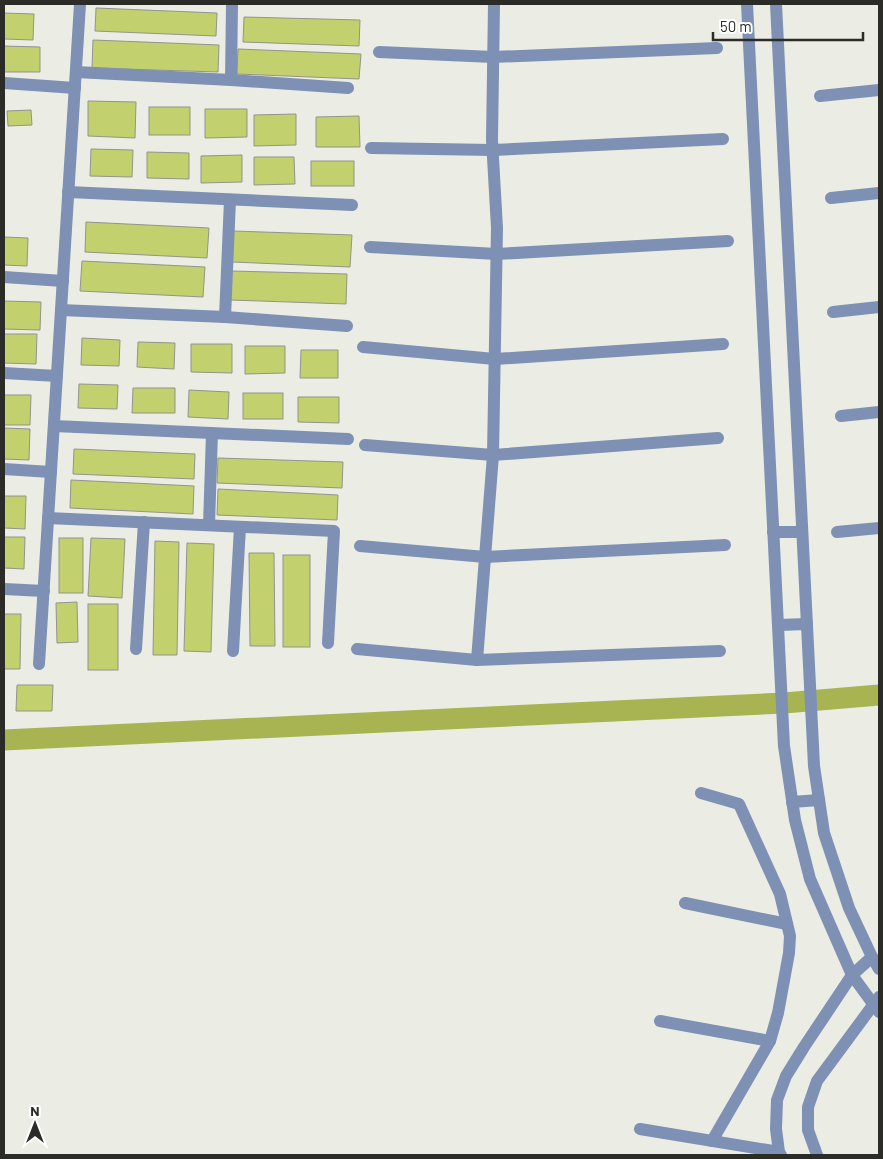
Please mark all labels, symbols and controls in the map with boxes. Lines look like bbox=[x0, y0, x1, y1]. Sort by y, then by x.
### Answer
scale bar bbox=[713, 10, 863, 42]
text: 50 m bbox=[720, 17, 752, 35]
north arrow bbox=[10, 1099, 60, 1149]
text: N bbox=[30, 1102, 40, 1119]

